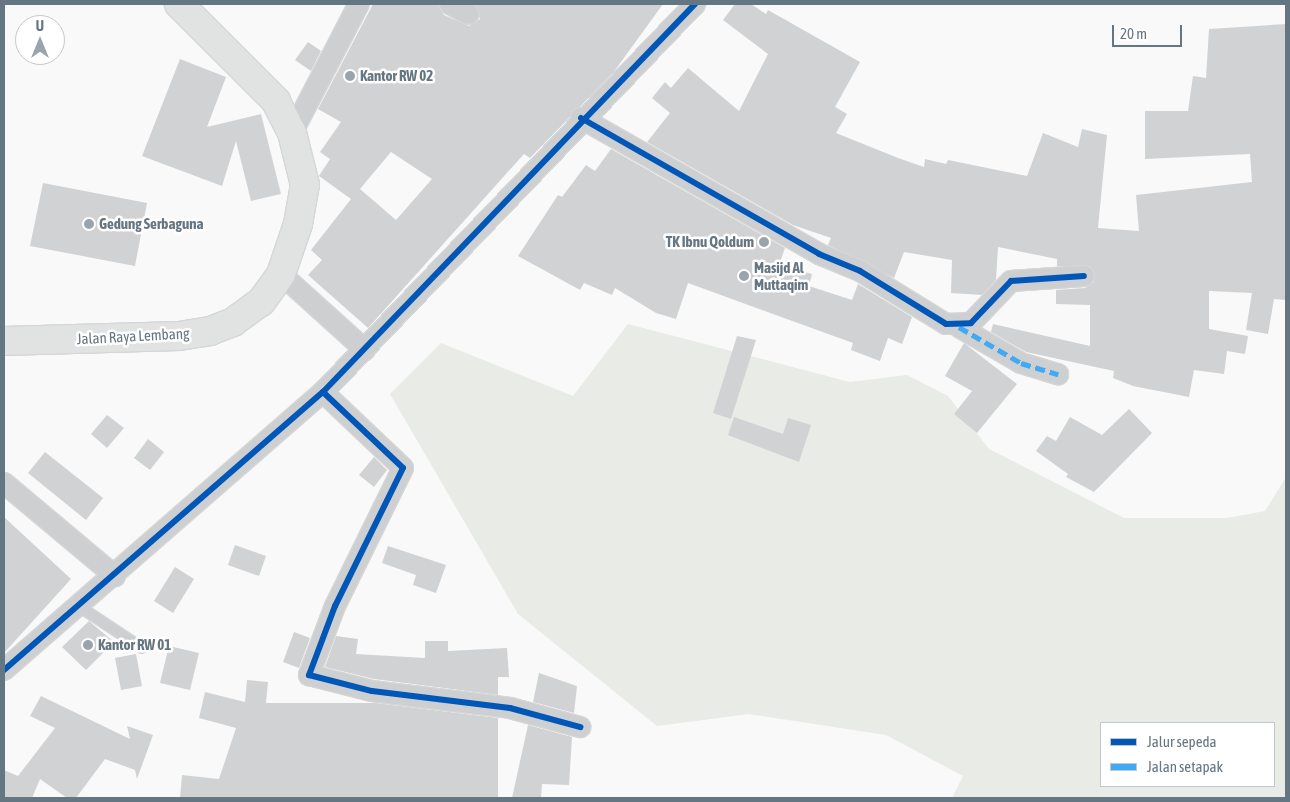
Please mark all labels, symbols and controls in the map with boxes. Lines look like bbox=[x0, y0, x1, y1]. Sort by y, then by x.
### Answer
north arrow bbox=[15, 15, 65, 65]
scale bar bbox=[1115, 15, 1185, 47]
text: U bbox=[36, 18, 44, 34]
text: 20 m bbox=[1120, 25, 1147, 42]
place label: Kantor RW 02 bbox=[360, 67, 433, 85]
marker: Kantor RW 02 bbox=[344, 70, 356, 82]
place label: Gedung Serbaguna bbox=[99, 215, 203, 233]
marker: Gedung Serbaguna bbox=[83, 218, 95, 230]
place label: TK Ibnu Qoldum bbox=[666, 233, 754, 251]
marker: TK Ibnu Qoldum bbox=[758, 236, 770, 248]
place label: Masijd Al Muttaqim bbox=[754, 258, 808, 293]
marker: Masijd Al Muttaqim bbox=[738, 270, 750, 282]
street label: Jalan Raya Lembang bbox=[76, 324, 190, 348]
place label: Kantor RW 01 bbox=[98, 636, 171, 654]
marker: Kantor RW 01 bbox=[82, 639, 94, 651]
legend bbox=[1100, 722, 1275, 787]
text: Jalur sepeda bbox=[1147, 733, 1217, 750]
text: Jalan setapak bbox=[1147, 758, 1223, 775]

